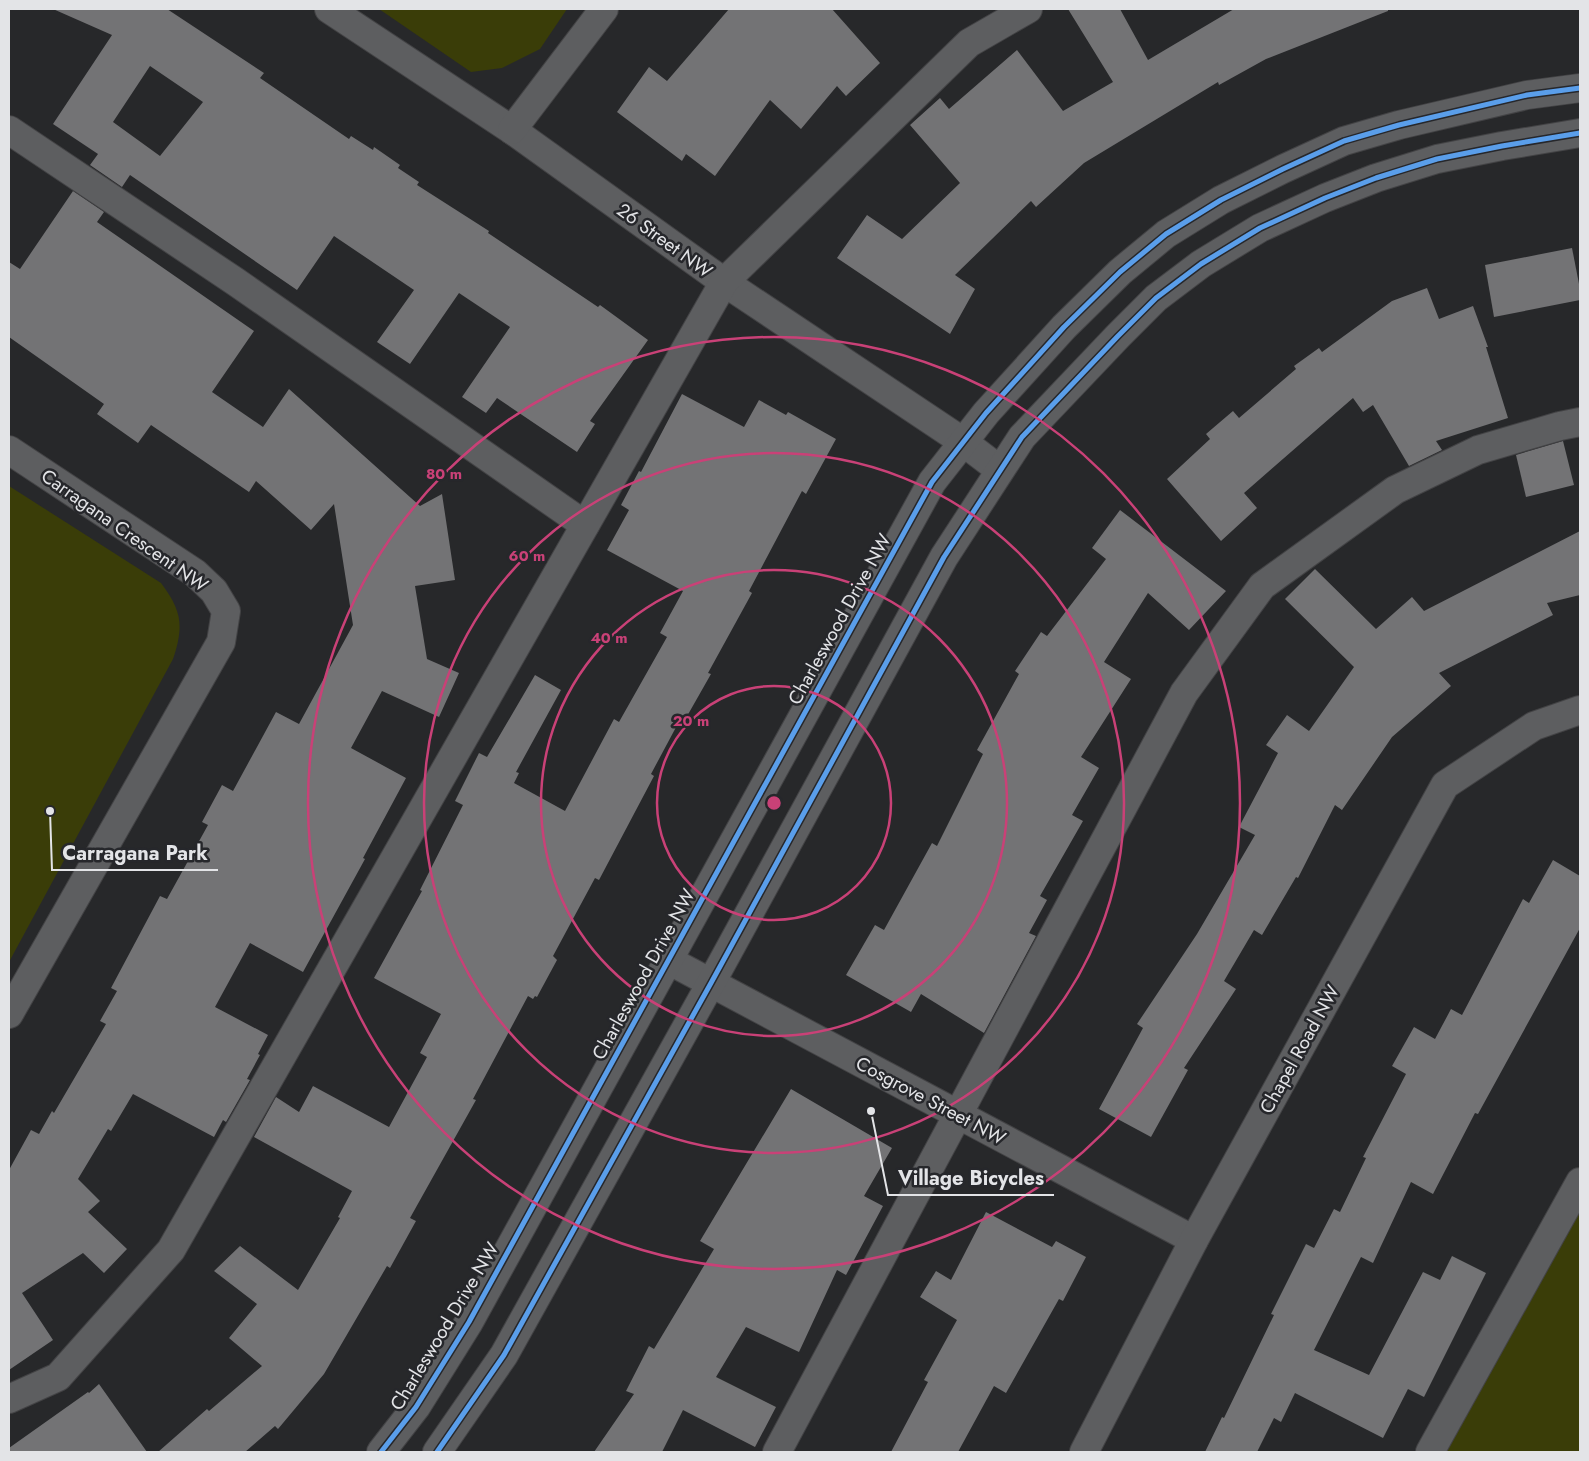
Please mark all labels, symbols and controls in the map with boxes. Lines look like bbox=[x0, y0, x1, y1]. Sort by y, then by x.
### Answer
street label: 26 Street NW bbox=[611, 197, 718, 284]
street label: Carragana Crescent NW bbox=[36, 462, 214, 598]
text: 80 m bbox=[426, 463, 462, 485]
street label: Charleswood Drive NW bbox=[781, 529, 898, 710]
text: 60 m bbox=[509, 545, 545, 567]
text: 40 m bbox=[590, 627, 628, 649]
text: 20 m bbox=[673, 710, 709, 732]
centre of rings bbox=[765, 794, 783, 812]
callout: Carragana Park bbox=[52, 835, 218, 870]
text: Carragana Park bbox=[62, 839, 208, 868]
street label: Charleswood Drive NW bbox=[585, 884, 702, 1065]
street label: Chapel Road NW bbox=[1253, 980, 1346, 1118]
street label: Cosgrove Street NW bbox=[851, 1049, 1011, 1151]
callout: Village Bicycles bbox=[888, 1160, 1054, 1195]
text: Village Bicycles bbox=[897, 1164, 1044, 1193]
street label: Charleswood Drive NW bbox=[383, 1237, 505, 1415]

